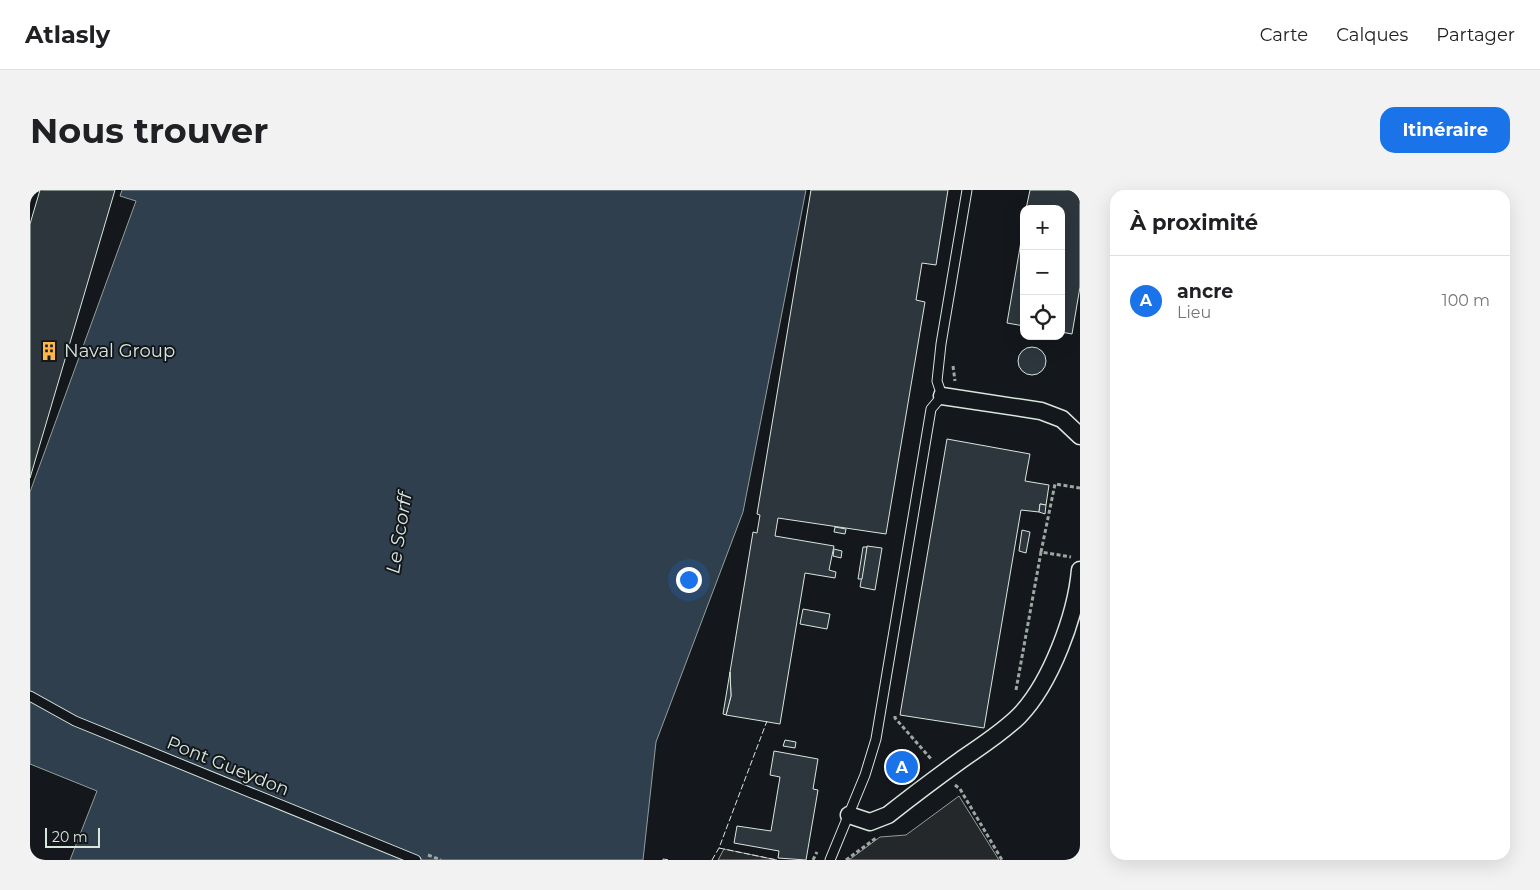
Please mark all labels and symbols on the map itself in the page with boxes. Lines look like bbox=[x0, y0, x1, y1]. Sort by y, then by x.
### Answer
building icon: Naval Group bbox=[38, 340, 60, 362]
place label: Naval Group bbox=[64, 340, 175, 362]
water label: Le Scorff bbox=[381, 488, 417, 575]
your location bbox=[676, 567, 702, 593]
street label: Pont Gueydon bbox=[164, 731, 292, 801]
pin: A bbox=[886, 748, 918, 786]
scale bar bbox=[45, 825, 100, 848]

